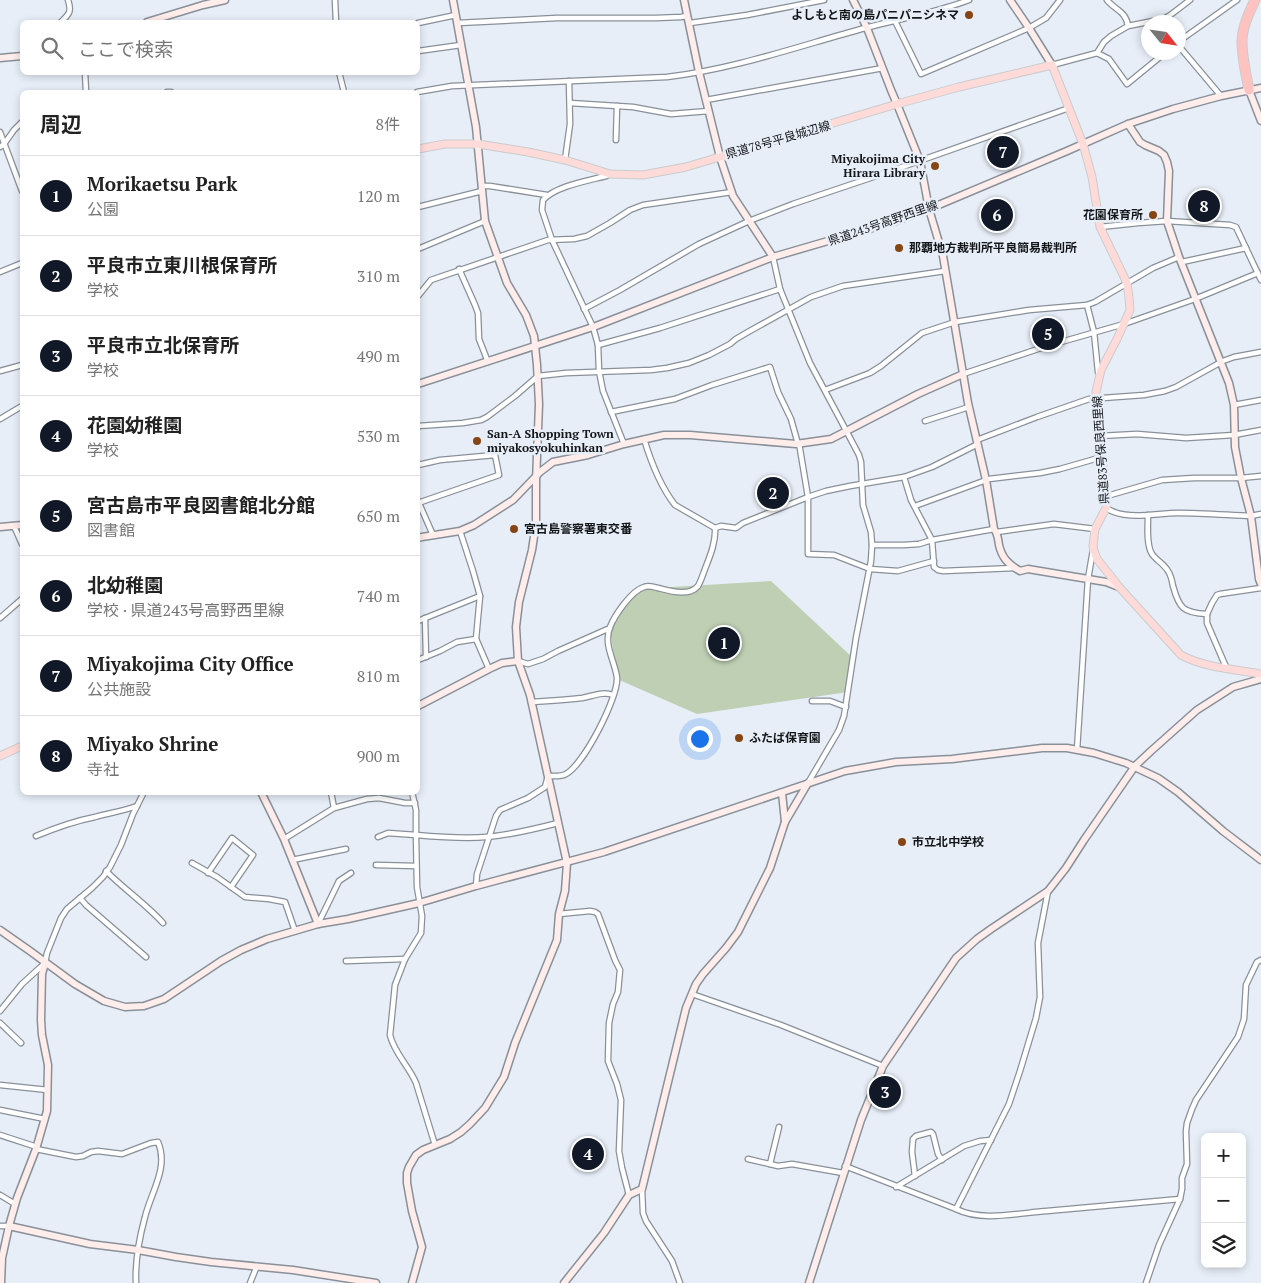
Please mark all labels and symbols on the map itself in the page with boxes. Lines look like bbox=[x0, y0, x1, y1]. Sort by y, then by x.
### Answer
place label: よしもと南の島パニパニシネマ bbox=[791, 7, 959, 22]
marker: よしもと南の島パニパニシネマ bbox=[963, 9, 975, 21]
north arrow bbox=[1141, 15, 1186, 60]
street label: 県道78号平良城辺線 bbox=[724, 117, 832, 162]
pin: 7 bbox=[987, 133, 1019, 171]
place label: Miyakojima City Hirara Library bbox=[831, 151, 926, 180]
marker: Miyakojima City Hirara Library bbox=[929, 160, 941, 172]
pin: 8 bbox=[1188, 187, 1220, 225]
pin: 6 bbox=[981, 196, 1013, 234]
street label: 県道243号高野西里線 bbox=[826, 197, 940, 248]
place label: 花園保育所 bbox=[1083, 207, 1143, 222]
marker: 花園保育所 bbox=[1147, 209, 1159, 221]
place label: 那覇地方裁判所平良簡易裁判所 bbox=[909, 240, 1077, 255]
marker: 那覇地方裁判所平良簡易裁判所 bbox=[893, 242, 905, 254]
pin: 5 bbox=[1032, 315, 1064, 353]
street label: 県道83号保良西里線 bbox=[1089, 395, 1112, 505]
place label: San-A Shopping Town miyakosyokuhinkan bbox=[487, 426, 614, 455]
marker: San-A Shopping Town miyakosyokuhinkan bbox=[471, 435, 483, 447]
pin: 2 bbox=[757, 474, 789, 512]
place label: 宮古島警察署東交番 bbox=[524, 521, 633, 536]
marker: 宮古島警察署東交番 bbox=[508, 523, 520, 535]
pin: 1 bbox=[708, 624, 740, 662]
your location bbox=[687, 726, 713, 752]
place label: ふたば保育園 bbox=[749, 730, 821, 745]
marker: ふたば保育園 bbox=[733, 732, 745, 744]
place label: 市立北中学校 bbox=[912, 834, 984, 849]
marker: 市立北中学校 bbox=[896, 836, 908, 848]
pin: 3 bbox=[869, 1073, 901, 1111]
pin: 4 bbox=[572, 1135, 604, 1173]

